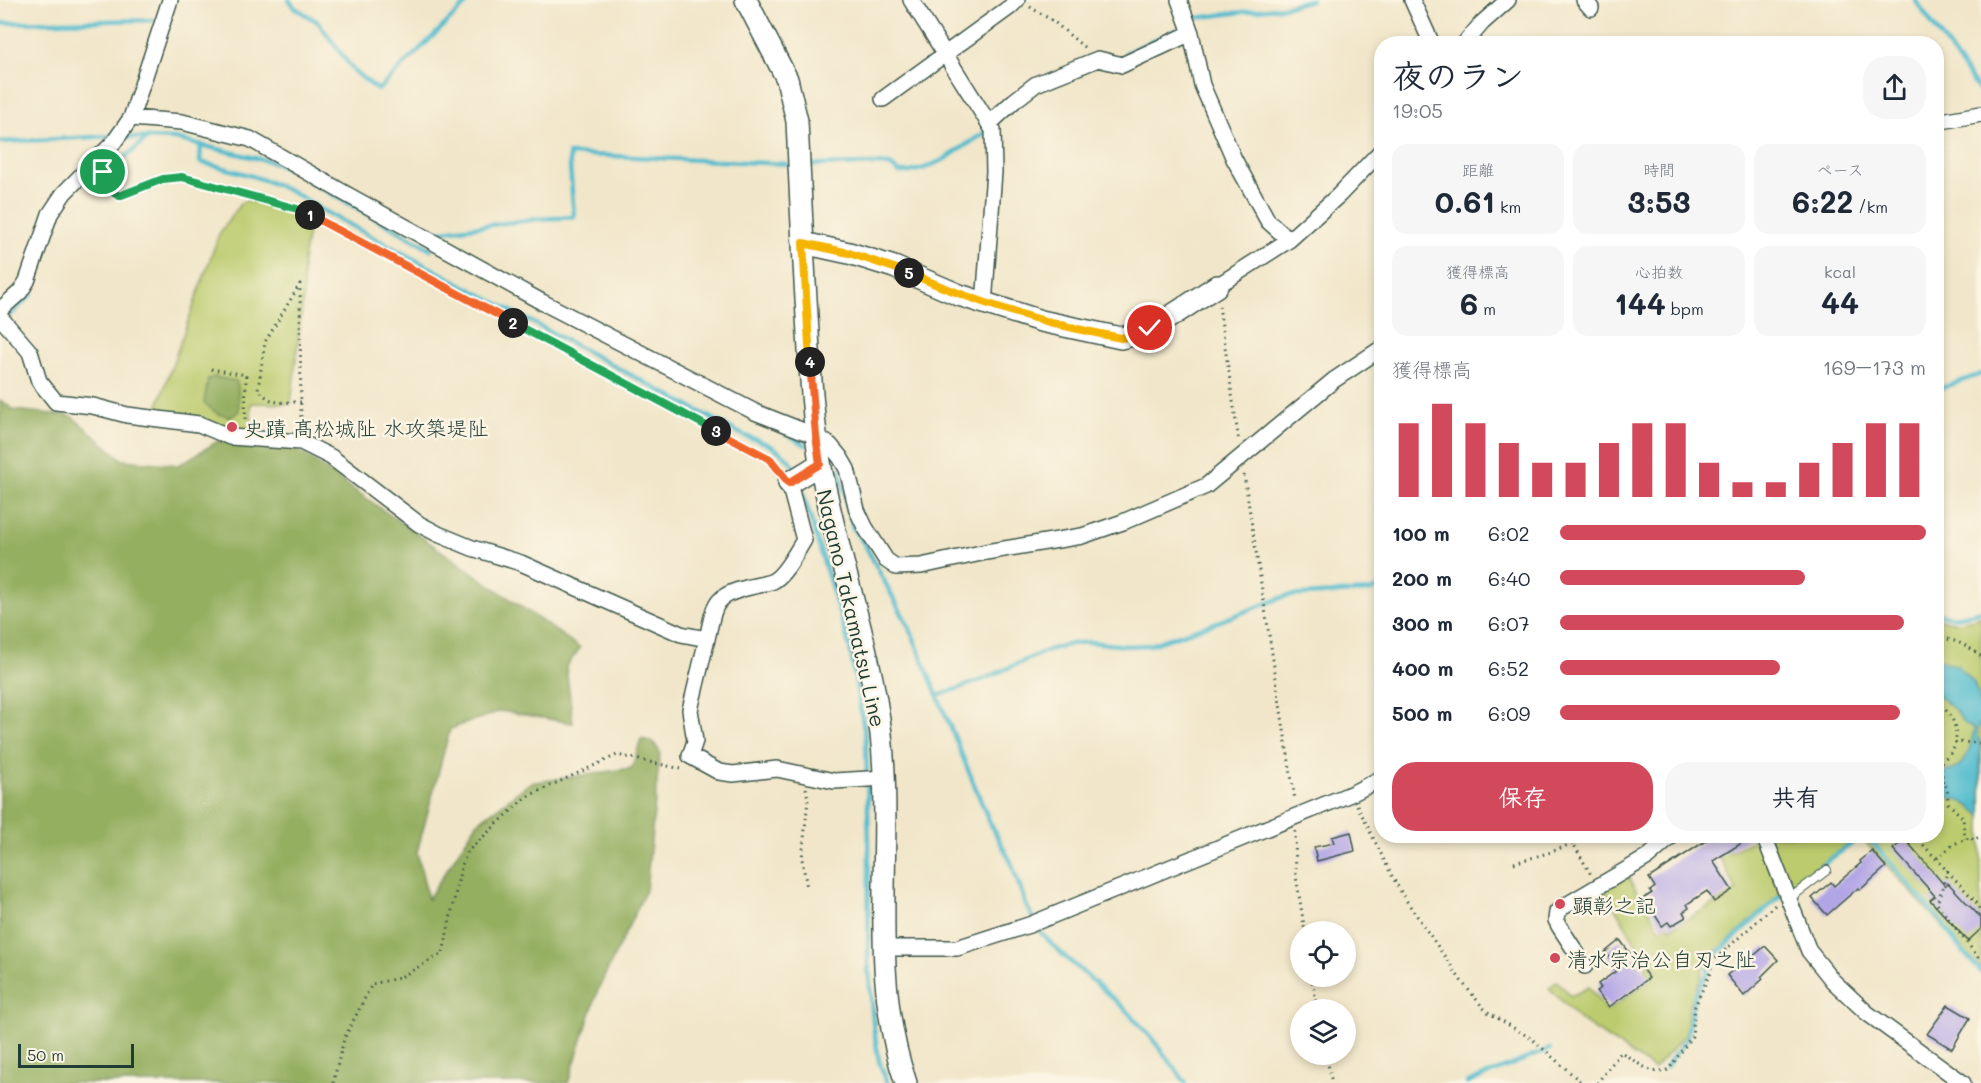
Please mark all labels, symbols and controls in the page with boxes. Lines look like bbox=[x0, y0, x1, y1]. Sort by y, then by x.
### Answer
text: 夜のラン bbox=[1392, 53, 1524, 96]
button: share bbox=[1863, 56, 1926, 119]
text: 19:05 bbox=[1392, 97, 1443, 123]
pin bbox=[77, 146, 128, 197]
icon: arrive bbox=[86, 155, 119, 188]
text: 距離 bbox=[1462, 159, 1494, 180]
text: 時間 bbox=[1643, 159, 1675, 180]
text: ペース bbox=[1816, 159, 1864, 180]
text: 0.61 bbox=[1435, 181, 1495, 221]
text: 3:53 bbox=[1627, 181, 1691, 221]
text: 6:22 bbox=[1792, 181, 1853, 221]
text: km bbox=[1495, 196, 1521, 217]
text: /km bbox=[1853, 196, 1888, 217]
pin: 1 bbox=[295, 200, 325, 230]
text: 1 bbox=[306, 204, 314, 225]
pin: 5 bbox=[894, 258, 924, 288]
text: 獲得標高 bbox=[1446, 261, 1510, 282]
text: 心拍数 bbox=[1635, 261, 1683, 282]
text: kcal bbox=[1824, 261, 1856, 282]
text: 5 bbox=[904, 262, 914, 283]
text: 44 bbox=[1821, 282, 1859, 322]
text: 6 bbox=[1460, 283, 1478, 323]
text: 144 bbox=[1614, 283, 1666, 323]
text: m bbox=[1478, 298, 1496, 319]
text: bpm bbox=[1666, 298, 1704, 319]
pin bbox=[1124, 302, 1175, 353]
pin: 2 bbox=[498, 308, 528, 338]
icon: check bbox=[1133, 311, 1166, 344]
text: 2 bbox=[509, 312, 517, 333]
pin: 4 bbox=[795, 347, 825, 377]
text: 4 bbox=[805, 351, 815, 372]
text: 169–173 m bbox=[1823, 354, 1926, 380]
text: 獲得標高 bbox=[1392, 356, 1472, 382]
place label: 史蹟 髙松城阯 水攻築堤阯 bbox=[244, 414, 488, 441]
pin: 3 bbox=[701, 416, 731, 446]
marker: 史蹟 髙松城阯 水攻築堤阯 bbox=[225, 420, 239, 434]
text: 3 bbox=[711, 420, 721, 441]
street label: Nagano Takamatsu Line bbox=[811, 486, 893, 730]
text: 100 m bbox=[1392, 520, 1450, 546]
text: 6:02 bbox=[1488, 520, 1530, 546]
text: 200 m bbox=[1392, 565, 1452, 591]
text: 6:40 bbox=[1488, 565, 1530, 591]
text: 300 m bbox=[1392, 610, 1453, 636]
text: 6:07 bbox=[1488, 610, 1530, 636]
text: 400 m bbox=[1392, 655, 1453, 681]
text: 6:52 bbox=[1488, 655, 1529, 681]
text: 500 m bbox=[1392, 700, 1452, 726]
text: 6:09 bbox=[1488, 700, 1530, 726]
button: 保存 bbox=[1392, 762, 1653, 831]
button: 共有 bbox=[1665, 762, 1926, 831]
place label: 顕彰之記 bbox=[1572, 891, 1656, 918]
marker: 顕彰之記 bbox=[1553, 897, 1567, 911]
map controls bbox=[1290, 921, 1356, 1065]
button: locate bbox=[1290, 921, 1356, 987]
place label: 清水宗治公自刃之阯 bbox=[1567, 945, 1756, 972]
marker: 清水宗治公自刃之阯 bbox=[1548, 951, 1562, 965]
button: layers bbox=[1290, 999, 1356, 1065]
scale bar bbox=[18, 1041, 134, 1068]
text: 50 m bbox=[27, 1044, 64, 1065]

